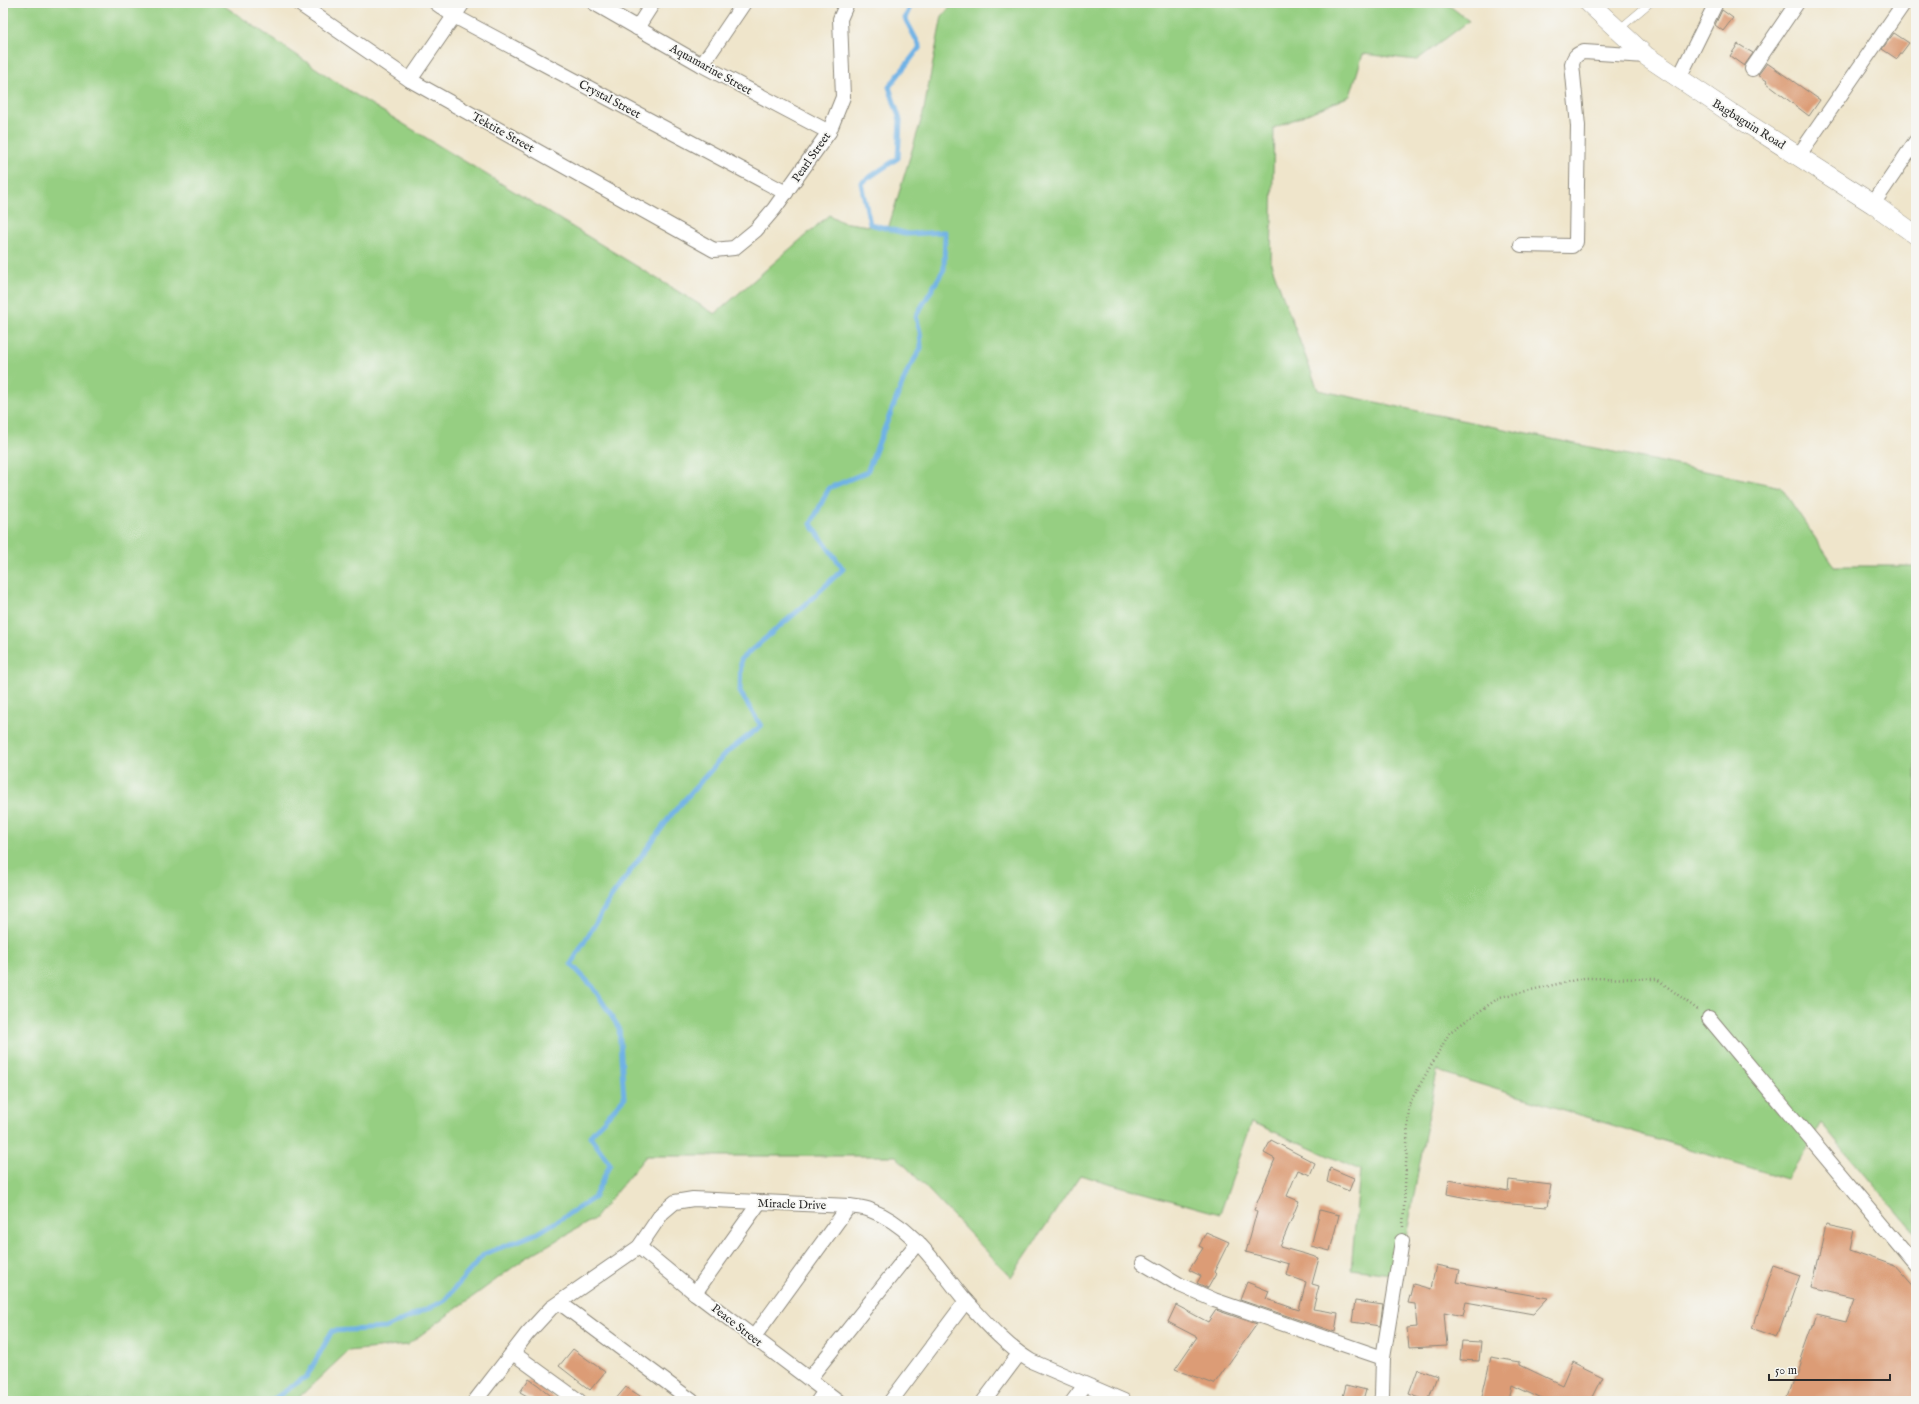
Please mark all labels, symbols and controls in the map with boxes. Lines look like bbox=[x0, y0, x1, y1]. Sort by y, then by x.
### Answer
street label: Aquamarine Street bbox=[666, 40, 755, 99]
street label: Crystal Street bbox=[576, 77, 643, 122]
street label: Bagbaguin Road bbox=[1709, 96, 1789, 153]
street label: Tektite Street bbox=[469, 109, 537, 156]
street label: Pearl Street bbox=[789, 129, 834, 185]
street label: Miracle Drive bbox=[757, 1196, 827, 1213]
street label: Peace Street bbox=[708, 1301, 765, 1350]
scale bar bbox=[1769, 1356, 1890, 1382]
text: 50 m bbox=[1775, 1363, 1797, 1378]

